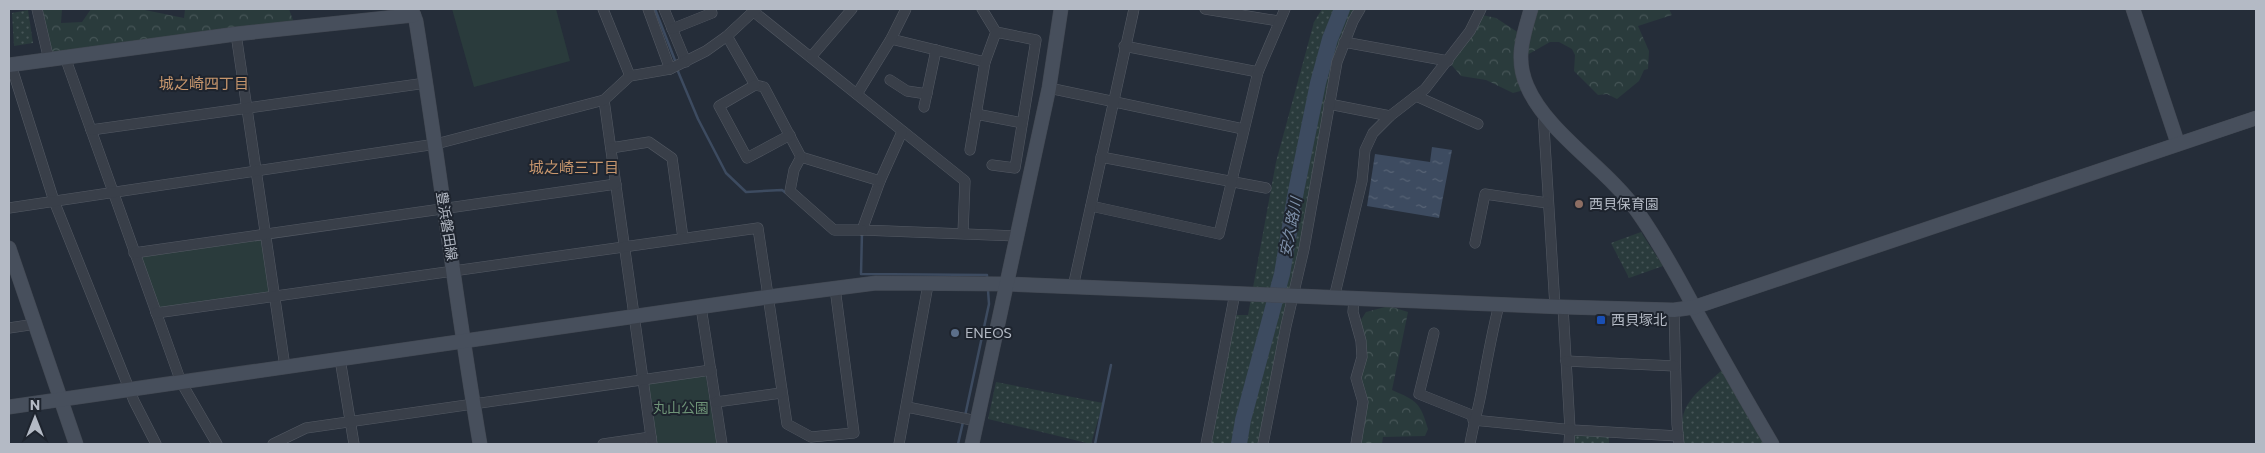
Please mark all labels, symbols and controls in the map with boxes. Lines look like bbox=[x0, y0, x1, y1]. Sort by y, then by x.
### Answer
district label: 城之崎四丁目 bbox=[159, 74, 249, 92]
district label: 城之崎三丁目 bbox=[529, 158, 619, 176]
street label: 豊浜磐田線 bbox=[434, 190, 461, 262]
water label: 安久路川 bbox=[1275, 194, 1305, 258]
place label: 西貝保育園 bbox=[1589, 195, 1659, 212]
marker: 西貝保育園 bbox=[1573, 198, 1585, 210]
place label: 西貝塚北 bbox=[1611, 311, 1667, 328]
marker: 西貝塚北 bbox=[1595, 314, 1607, 326]
place label: ENEOS bbox=[965, 324, 1012, 341]
marker: ENEOS bbox=[949, 327, 961, 339]
north arrow bbox=[10, 393, 60, 443]
text: N bbox=[30, 396, 40, 413]
park label: 丸山公園 bbox=[653, 399, 709, 416]

